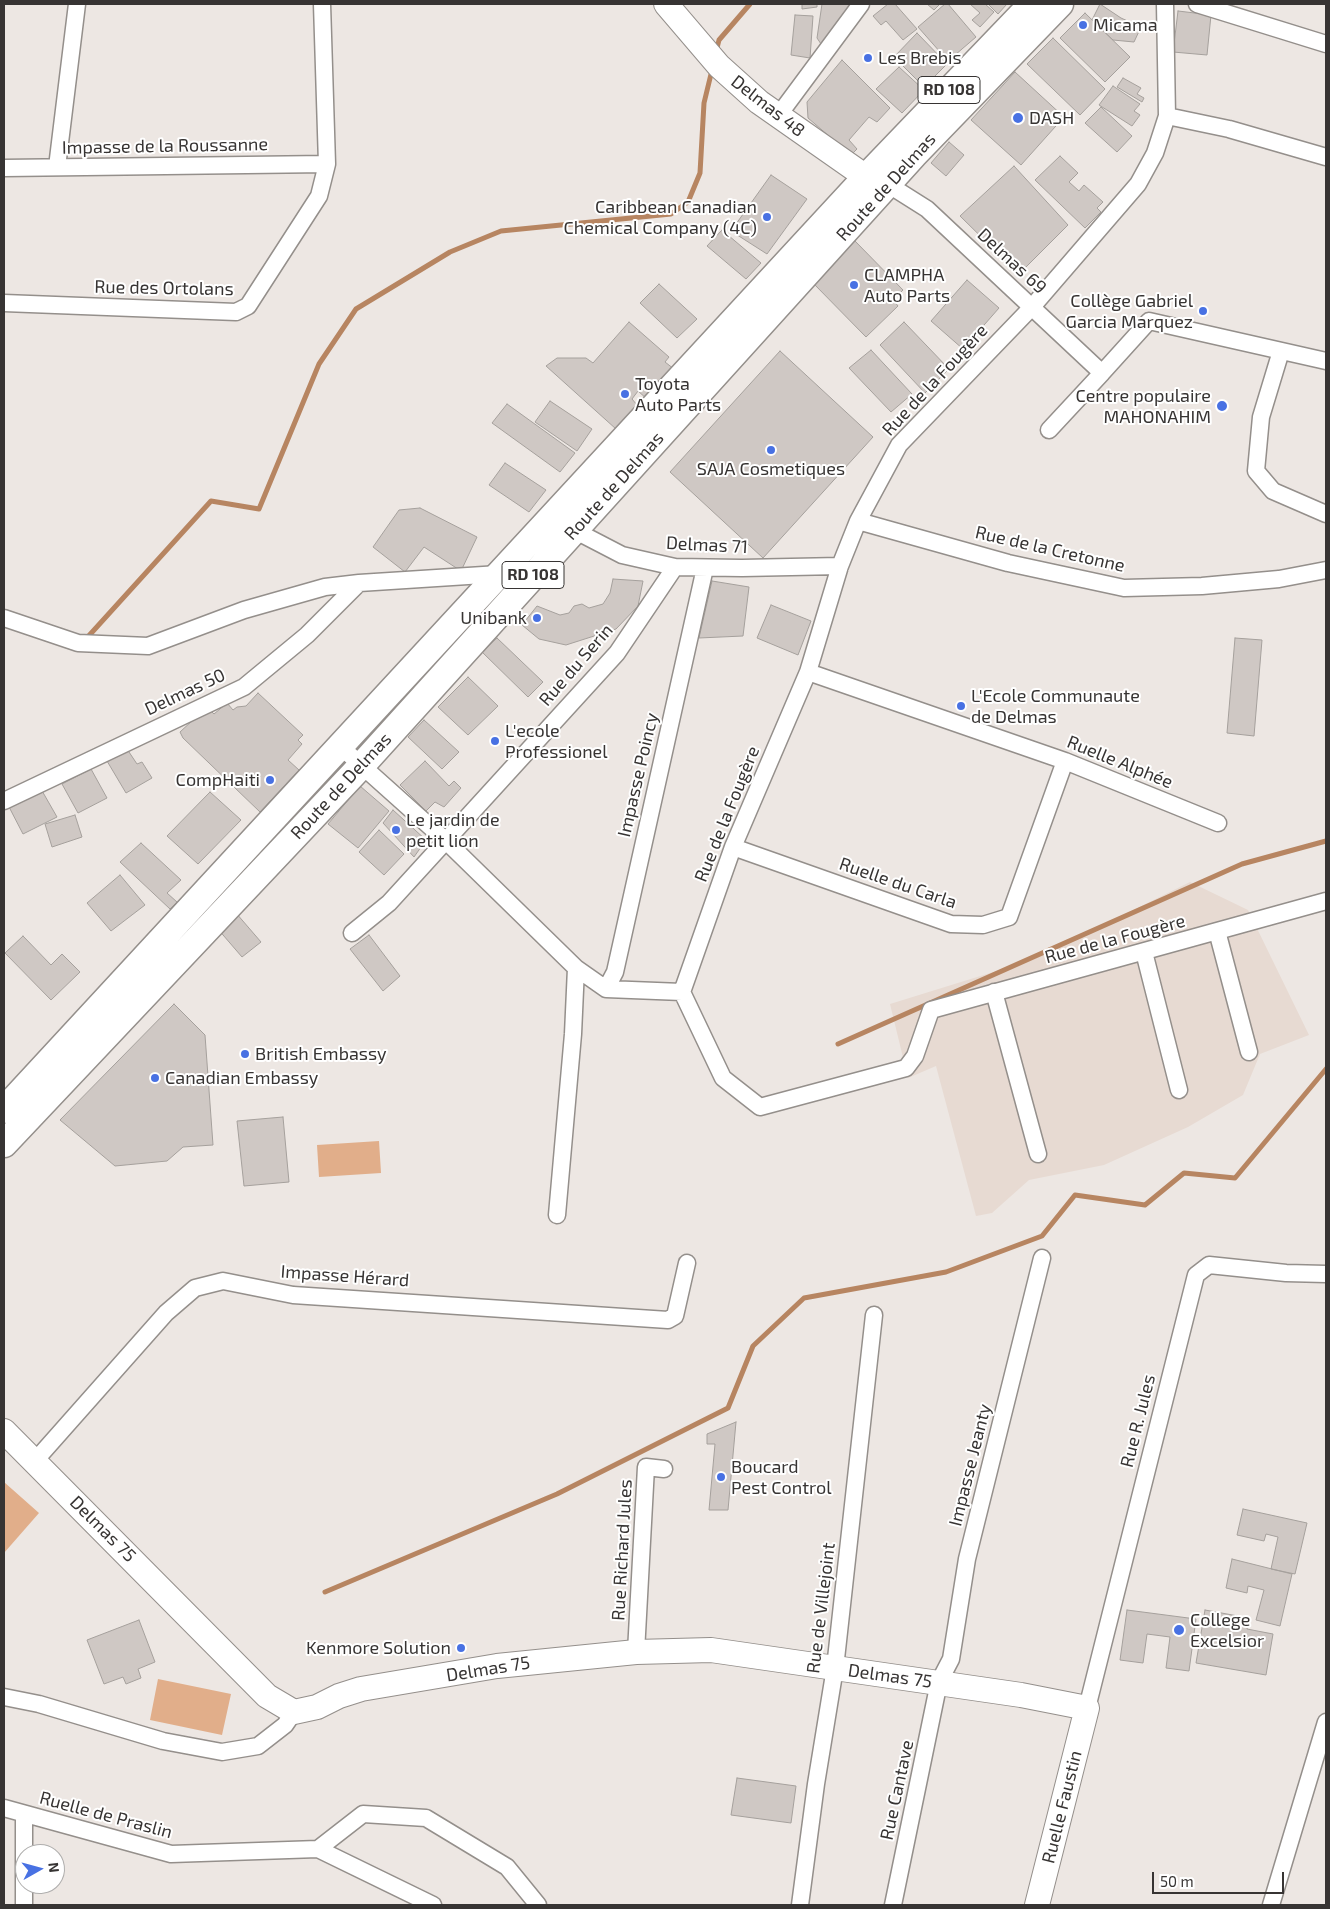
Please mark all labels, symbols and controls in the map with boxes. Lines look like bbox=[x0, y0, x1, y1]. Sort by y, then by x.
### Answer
place label: Micama bbox=[1093, 14, 1158, 36]
marker: Micama bbox=[1077, 19, 1089, 31]
place label: Les Brebis bbox=[878, 47, 962, 69]
marker: Les Brebis bbox=[862, 52, 874, 64]
street label: Delmas 48 bbox=[727, 70, 809, 142]
road number: RD 108 bbox=[918, 76, 980, 104]
place label: DASH bbox=[1029, 107, 1074, 129]
marker: DASH bbox=[1011, 111, 1025, 125]
street label: Route de Delmas bbox=[832, 129, 940, 245]
street label: Impasse de la Roussanne bbox=[62, 133, 268, 159]
place label: Caribbean Canadian Chemical Company (4C) bbox=[564, 196, 757, 238]
marker: Caribbean Canadian Chemical Company (4C) bbox=[761, 211, 773, 223]
street label: Delmas 69 bbox=[973, 224, 1051, 298]
place label: CLAMPHA Auto Parts bbox=[864, 264, 950, 306]
street label: Rue des Ortolans bbox=[94, 276, 234, 300]
marker: CLAMPHA Auto Parts bbox=[848, 279, 860, 291]
place label: Collège Gabriel Garcia Marquez bbox=[1066, 290, 1193, 332]
marker: Collège Gabriel Garcia Marquez bbox=[1197, 305, 1209, 317]
street label: Rue de la Fougère bbox=[878, 320, 992, 440]
place label: Toyota Auto Parts bbox=[635, 373, 721, 416]
place label: Centre populaire MAHONAHIM bbox=[1075, 385, 1211, 428]
marker: Toyota Auto Parts bbox=[619, 388, 631, 400]
marker: Centre populaire MAHONAHIM bbox=[1215, 399, 1229, 413]
street label: Route de Delmas bbox=[560, 428, 668, 544]
marker: SAJA Cosmetiques bbox=[765, 444, 777, 456]
place label: SAJA Cosmetiques bbox=[697, 458, 845, 480]
street label: Rue de la Cretonne bbox=[973, 521, 1127, 577]
street label: Delmas 71 bbox=[665, 532, 749, 558]
road number: RD 108 bbox=[502, 562, 564, 588]
place label: Unibank bbox=[460, 607, 527, 629]
marker: Unibank bbox=[531, 612, 543, 624]
street label: Rue du Serin bbox=[535, 620, 617, 710]
street label: Delmas 50 bbox=[141, 664, 229, 720]
place label: L'Ecole Communaute de Delmas bbox=[971, 685, 1140, 728]
marker: L'Ecole Communaute de Delmas bbox=[955, 700, 967, 712]
street label: Impasse Poincy bbox=[613, 711, 663, 839]
place label: L'ecole Professionel bbox=[505, 720, 608, 762]
street label: Route de Delmas bbox=[286, 728, 396, 844]
street label: Ruelle Alphée bbox=[1064, 731, 1176, 793]
marker: L'ecole Professionel bbox=[489, 735, 501, 747]
street label: Rue de la Fougère bbox=[690, 743, 764, 885]
place label: CompHaiti bbox=[176, 769, 260, 791]
marker: CompHaiti bbox=[264, 774, 276, 786]
place label: Le jardin de petit lion bbox=[406, 809, 500, 852]
marker: Le jardin de petit lion bbox=[390, 824, 402, 836]
street label: Ruelle du Carla bbox=[837, 853, 959, 913]
street label: Rue de la Fougère bbox=[1042, 910, 1188, 968]
place label: British Embassy bbox=[255, 1043, 387, 1065]
marker: British Embassy bbox=[239, 1048, 251, 1060]
place label: Canadian Embassy bbox=[165, 1067, 318, 1089]
marker: Canadian Embassy bbox=[149, 1072, 161, 1084]
street label: Impasse Hérard bbox=[280, 1261, 410, 1291]
street label: Rue R. Jules bbox=[1116, 1372, 1160, 1470]
street label: Impasse Jeanty bbox=[944, 1402, 996, 1528]
place label: Boucard Pest Control bbox=[731, 1456, 832, 1498]
marker: Boucard Pest Control bbox=[715, 1471, 727, 1483]
street label: Rue Richard Jules bbox=[608, 1479, 636, 1621]
street label: Delmas 75 bbox=[65, 1491, 141, 1567]
street label: Rue de Villejoint bbox=[802, 1542, 840, 1674]
place label: College Excelsior bbox=[1190, 1609, 1264, 1652]
marker: College Excelsior bbox=[1172, 1623, 1186, 1637]
place label: Kenmore Solution bbox=[306, 1637, 451, 1659]
marker: Kenmore Solution bbox=[455, 1642, 467, 1654]
street label: Delmas 75 bbox=[445, 1652, 531, 1686]
street label: Delmas 75 bbox=[847, 1659, 933, 1693]
street label: Rue Cantave bbox=[876, 1738, 918, 1842]
street label: Ruelle Faustin bbox=[1038, 1748, 1086, 1866]
street label: Ruelle de Praslin bbox=[37, 1787, 175, 1843]
north arrow bbox=[15, 1844, 65, 1894]
text: N bbox=[45, 1861, 63, 1873]
scale bar bbox=[1155, 1862, 1288, 1894]
text: 50 m bbox=[1160, 1872, 1194, 1890]

